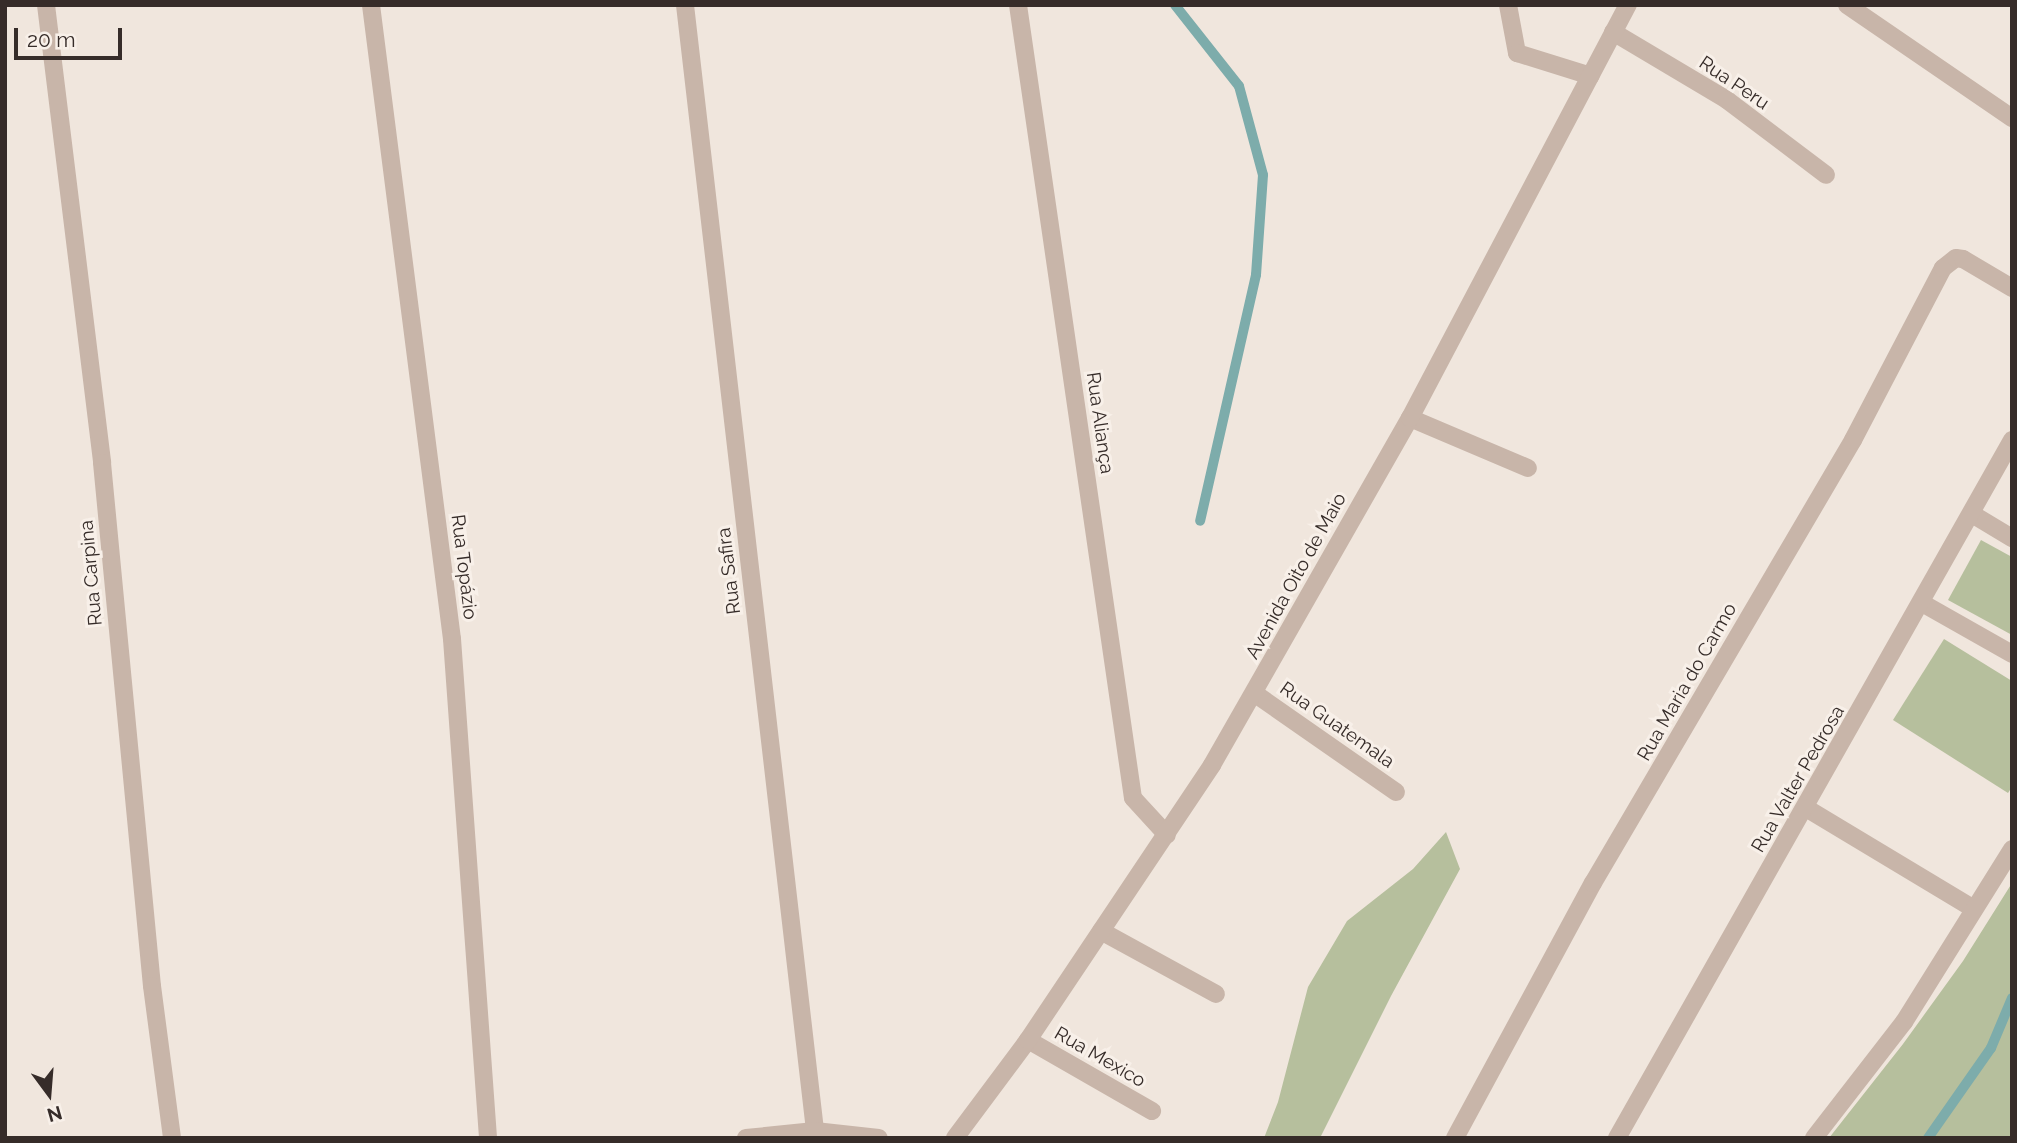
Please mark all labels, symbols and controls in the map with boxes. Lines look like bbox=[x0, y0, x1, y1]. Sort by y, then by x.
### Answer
scale bar bbox=[18, 14, 126, 58]
text: 20 m bbox=[27, 27, 75, 52]
street label: Rua Peru bbox=[1695, 51, 1773, 115]
street label: Rua Aliança bbox=[1082, 370, 1118, 476]
street label: Avenida Oito de Maio bbox=[1241, 489, 1351, 663]
street label: Rua Topázio bbox=[446, 513, 482, 621]
street label: Rua Carpina bbox=[75, 519, 107, 627]
street label: Rua Safira bbox=[712, 526, 746, 616]
street label: Rua Maria do Carmo bbox=[1633, 599, 1741, 765]
street label: Rua Guatemala bbox=[1275, 677, 1399, 773]
street label: Rua Valter Pedrosa bbox=[1746, 701, 1850, 857]
street label: Rua Mexico bbox=[1050, 1022, 1150, 1092]
north arrow bbox=[14, 1059, 84, 1129]
text: N bbox=[45, 1102, 65, 1127]

